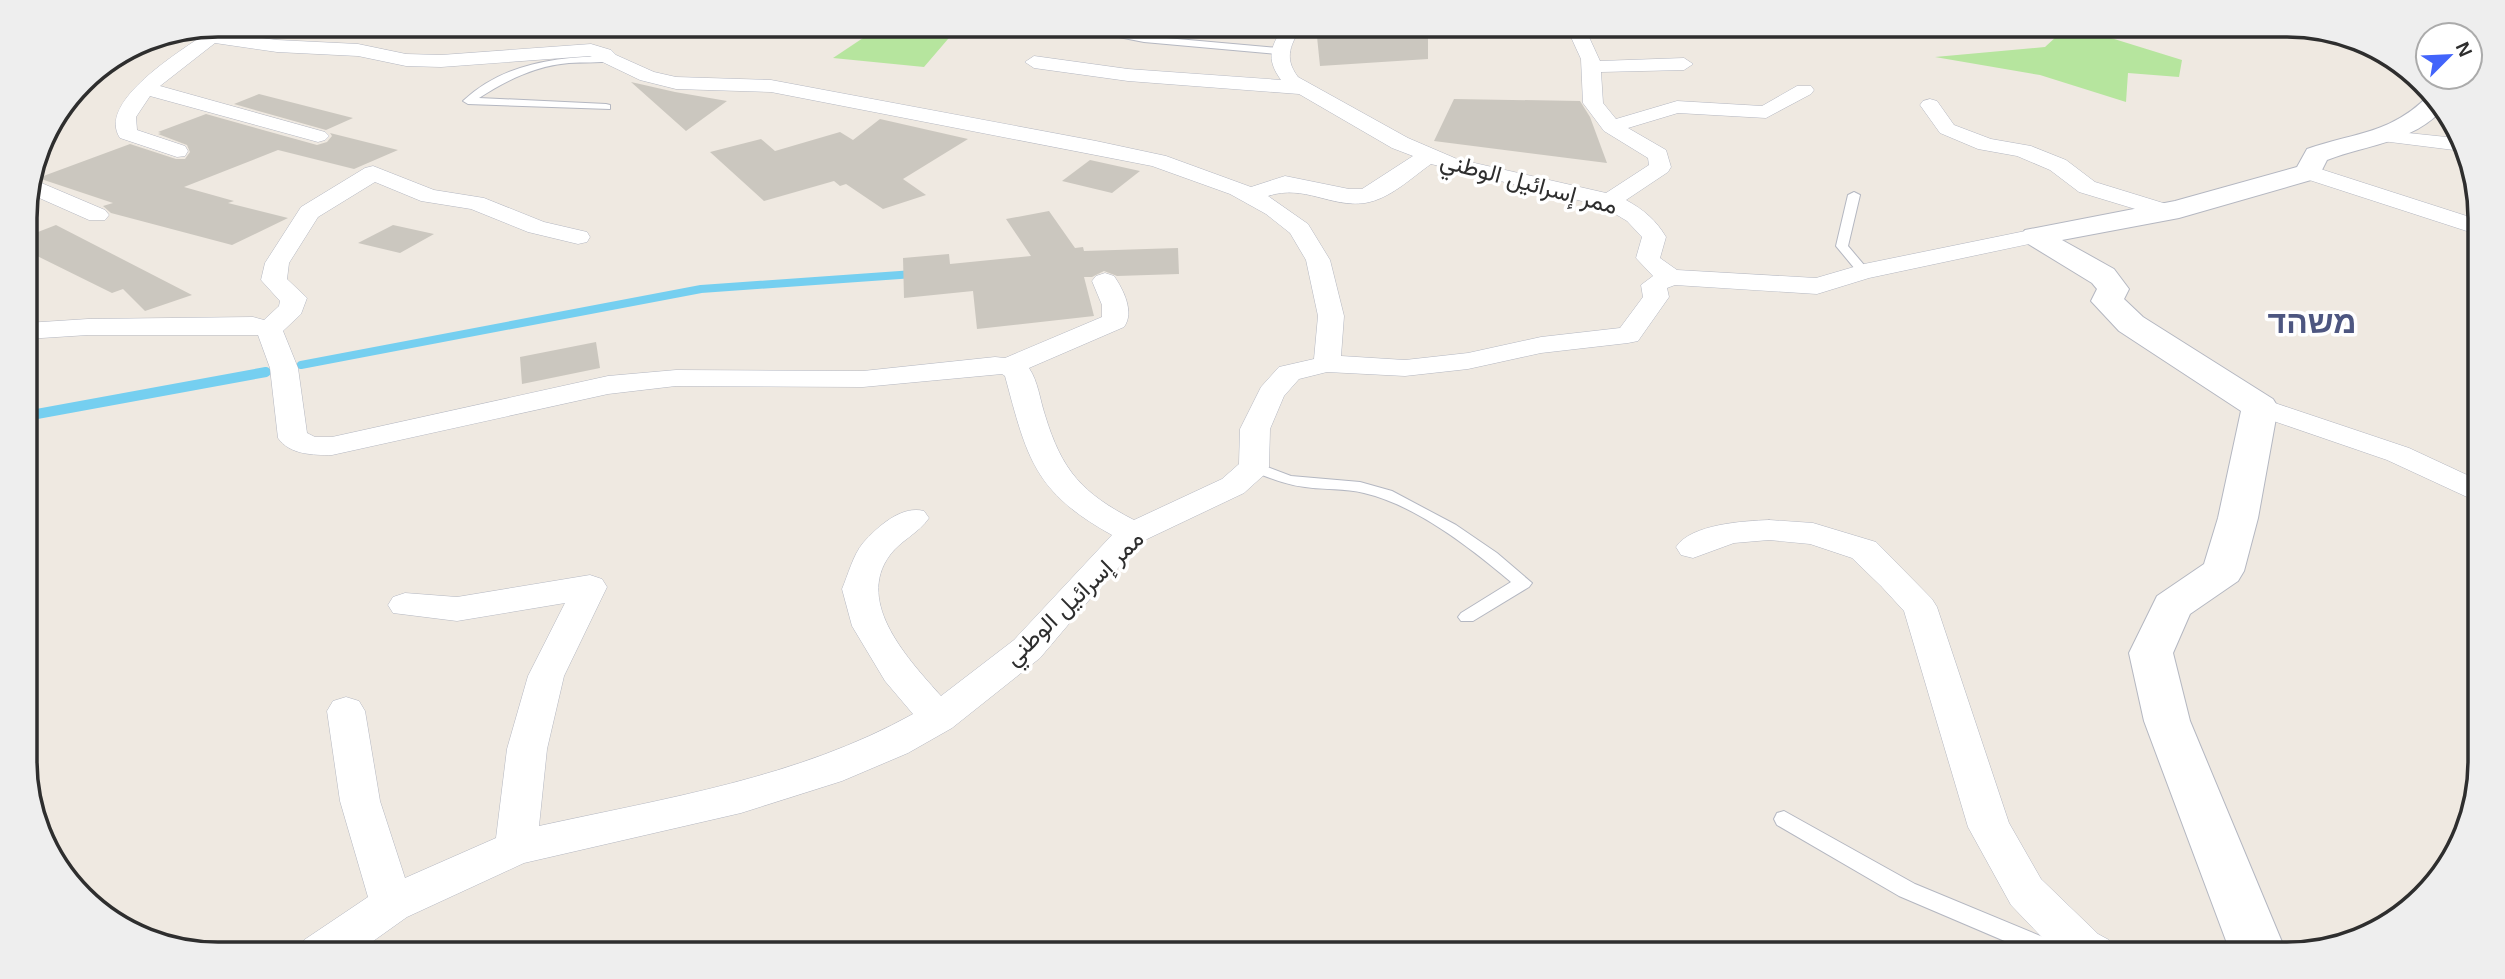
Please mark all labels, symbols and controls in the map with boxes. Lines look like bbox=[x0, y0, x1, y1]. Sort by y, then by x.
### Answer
north arrow bbox=[2414, 21, 2484, 91]
text: N bbox=[2452, 39, 2476, 60]
street label: ممر إسرائيل الوطني bbox=[1436, 146, 1621, 225]
district label: משהד bbox=[2268, 304, 2356, 340]
street label: ممر إسرائيل الوطني bbox=[999, 525, 1153, 675]

